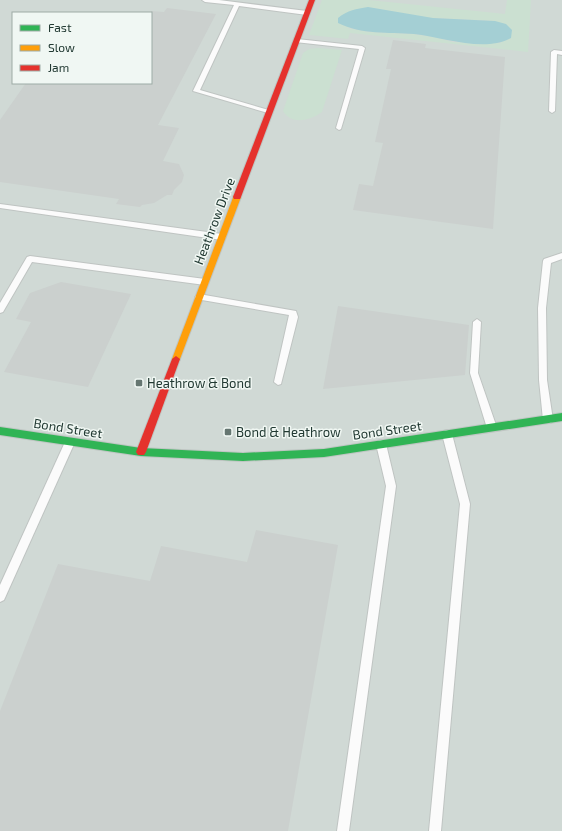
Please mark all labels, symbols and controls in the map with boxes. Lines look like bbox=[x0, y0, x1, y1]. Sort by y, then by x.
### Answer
legend bbox=[12, 12, 152, 84]
text: Fast bbox=[48, 20, 72, 34]
text: Slow bbox=[48, 40, 75, 54]
text: Jam bbox=[48, 60, 69, 74]
street label: Heathrow Drive bbox=[190, 175, 238, 267]
place label: Heathrow & Bond bbox=[147, 375, 251, 391]
marker: Heathrow & Bond bbox=[134, 378, 144, 388]
street label: Bond Street bbox=[32, 415, 104, 441]
street label: Bond Street bbox=[351, 417, 423, 443]
place label: Bond & Heathrow bbox=[236, 424, 341, 440]
marker: Bond & Heathrow bbox=[223, 427, 233, 437]

